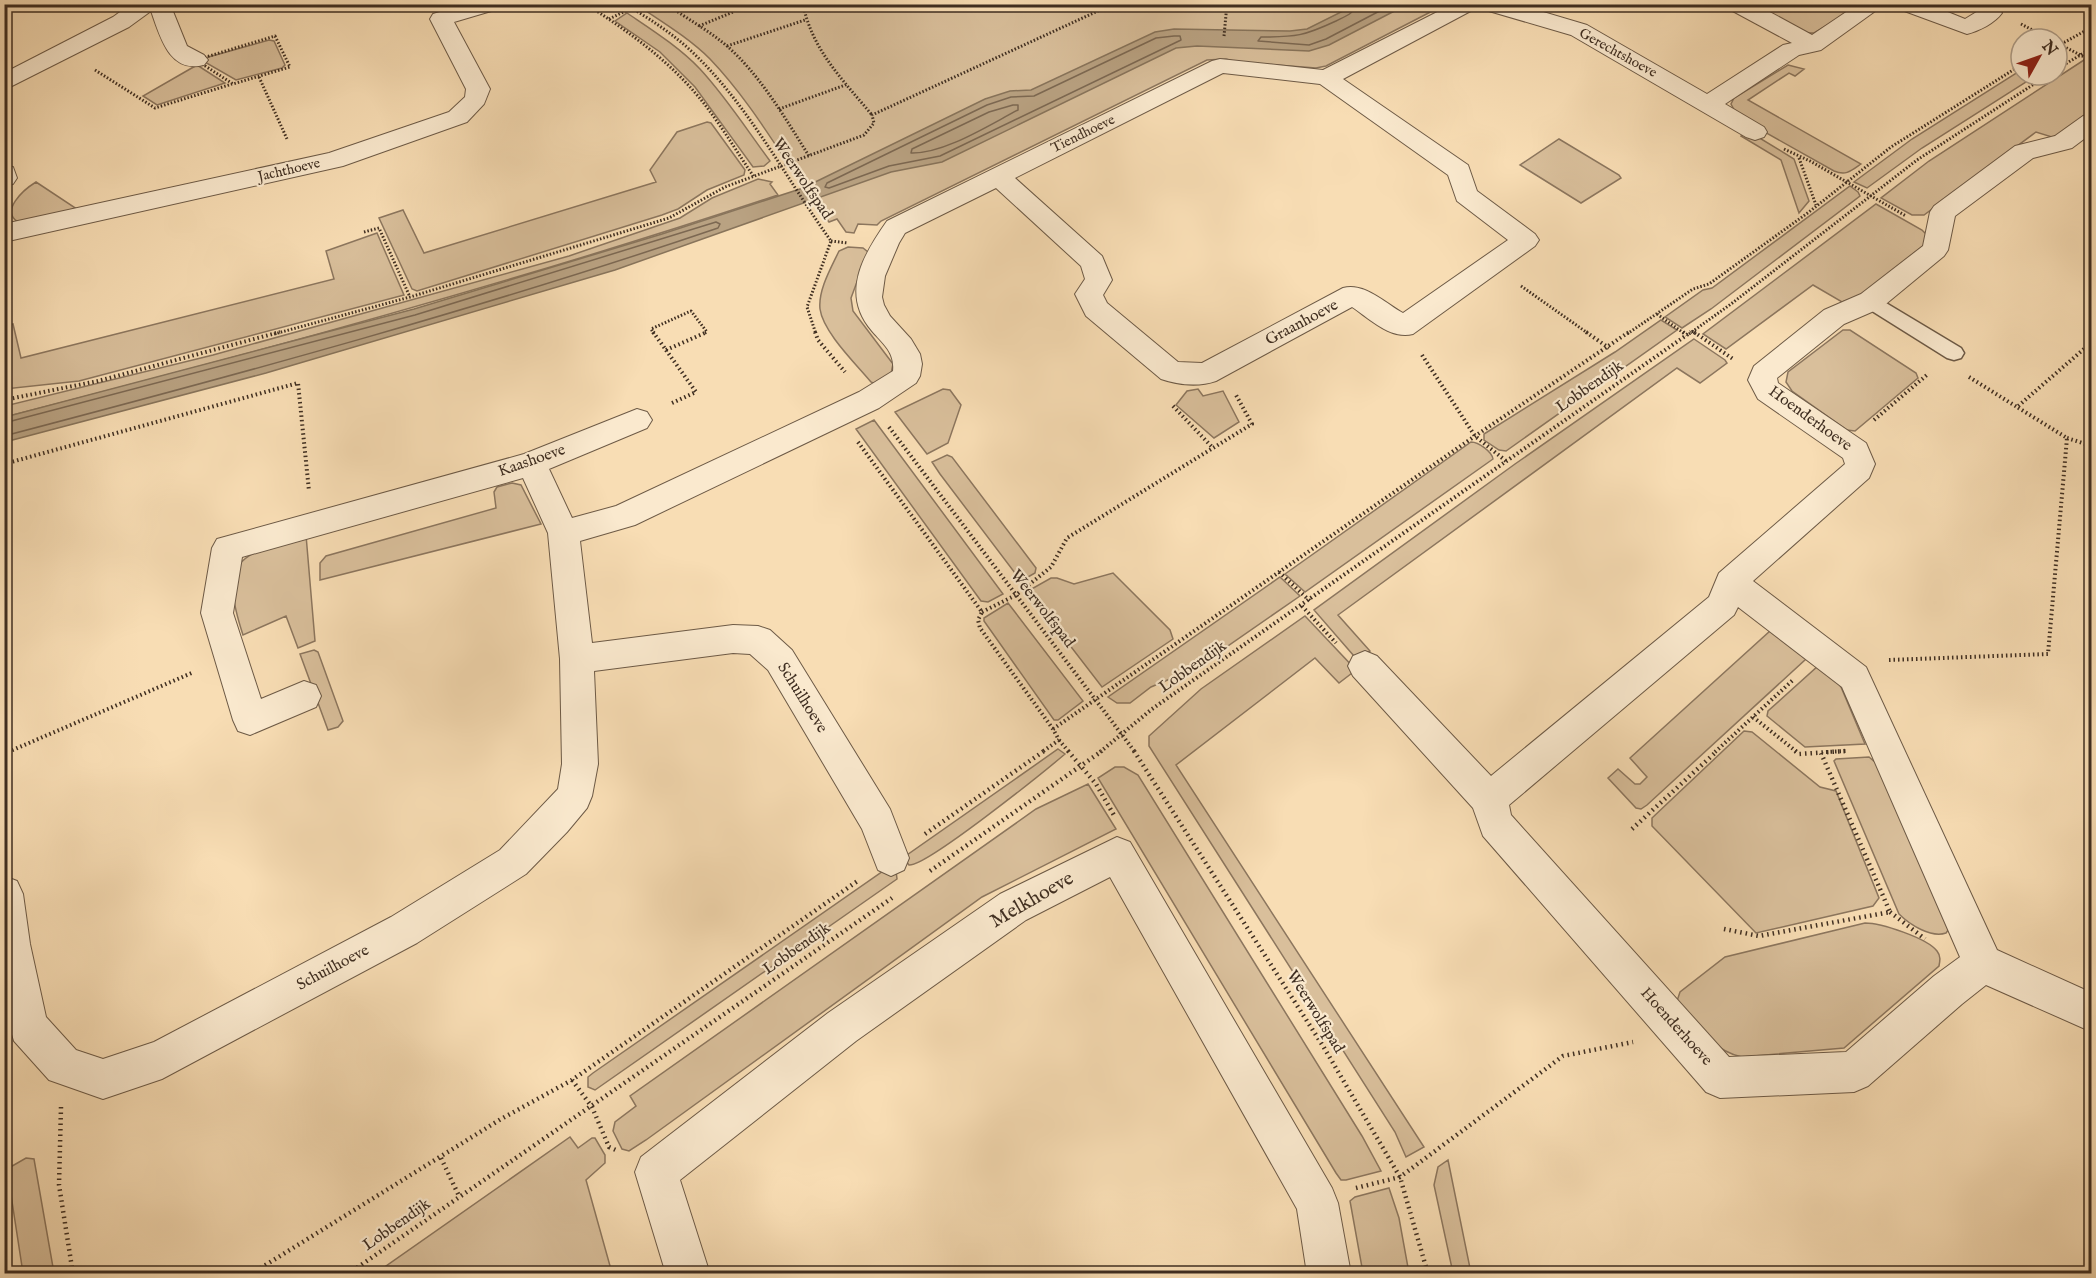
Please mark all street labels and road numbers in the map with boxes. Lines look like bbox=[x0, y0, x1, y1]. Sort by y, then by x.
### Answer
street label: Gerechtshoeve bbox=[1576, 24, 1661, 82]
street label: Tiendhoeve bbox=[1048, 111, 1119, 157]
street label: Weerwolfspad bbox=[767, 134, 837, 224]
street label: Jachthoeve bbox=[254, 154, 323, 186]
street label: Graanhoeve bbox=[1262, 295, 1342, 351]
street label: Lobbendijk bbox=[1552, 356, 1628, 418]
street label: Hoenderhoeve bbox=[1764, 382, 1856, 456]
street label: Kaashoeve bbox=[496, 440, 568, 482]
street label: Weerwolfspad bbox=[1005, 566, 1079, 653]
street label: Lobbendijk bbox=[1155, 636, 1231, 698]
street label: Schuilhoeve bbox=[773, 659, 831, 737]
street label: Melkhoeve bbox=[986, 866, 1078, 934]
street label: Lobbendijk bbox=[759, 918, 835, 980]
street label: Schuilhoeve bbox=[293, 941, 373, 995]
street label: Weerwolfspad bbox=[1282, 967, 1349, 1058]
street label: Hoenderhoeve bbox=[1636, 984, 1716, 1070]
street label: Lobbendijk bbox=[359, 1194, 435, 1256]

